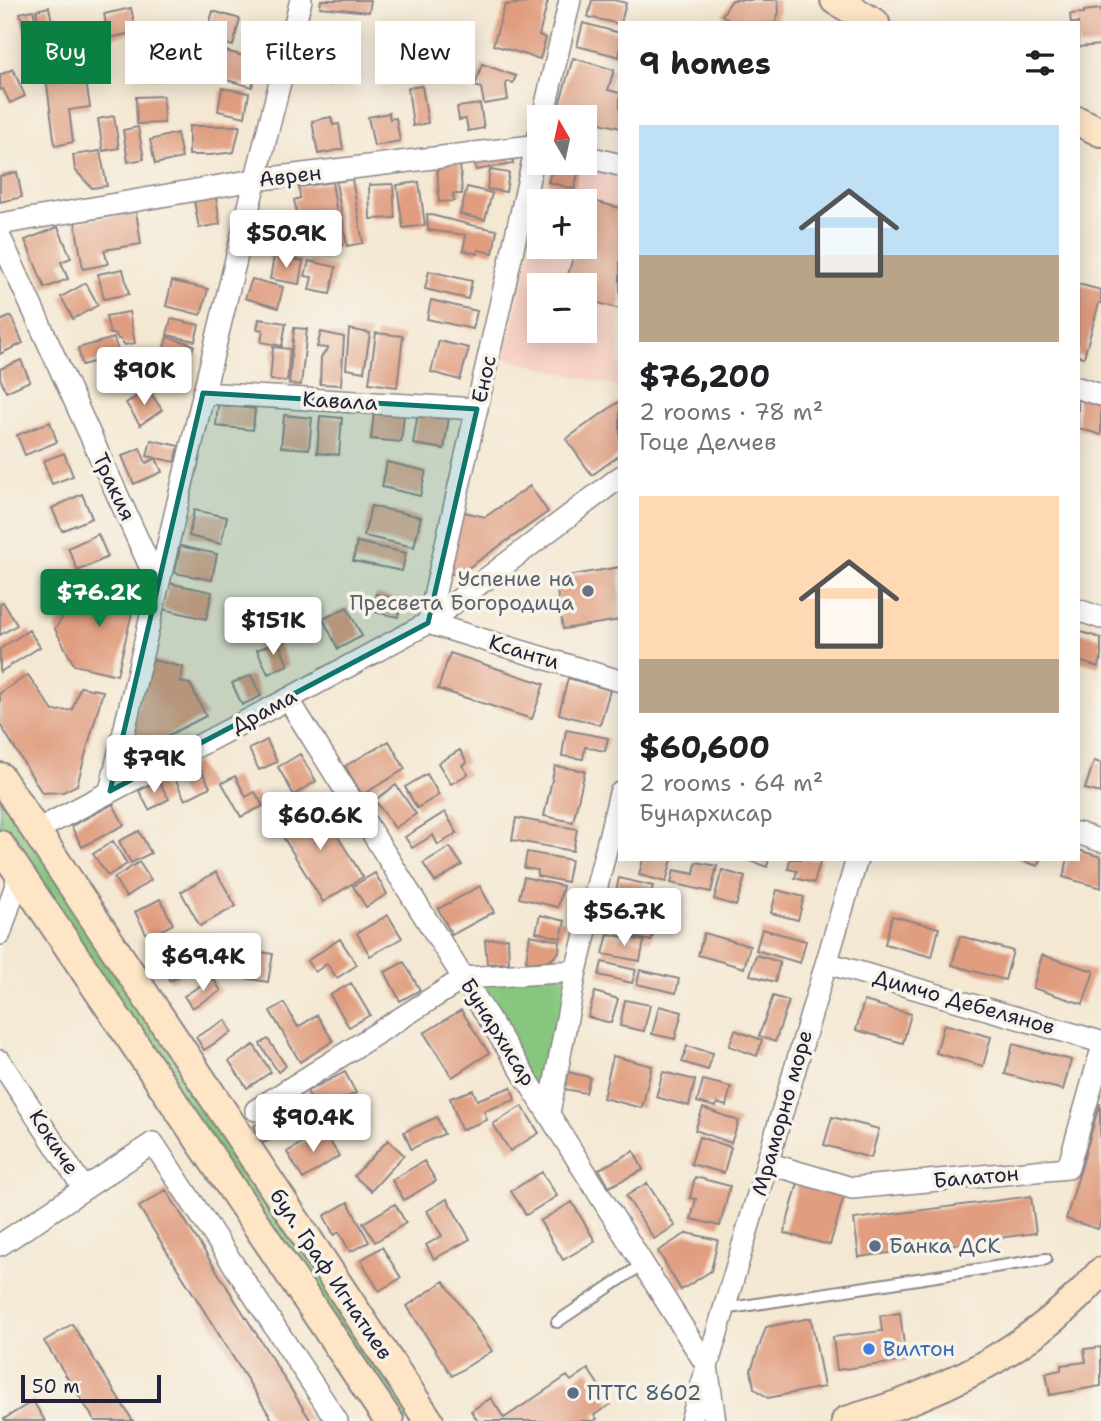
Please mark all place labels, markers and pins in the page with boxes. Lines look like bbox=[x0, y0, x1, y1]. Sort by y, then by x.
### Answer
pin: $50.9K bbox=[229, 210, 343, 270]
pin: $90K bbox=[103, 348, 185, 407]
place label: Успение на Пресвета Богородица bbox=[350, 565, 574, 617]
pin: $76.2K bbox=[42, 570, 156, 629]
marker: Успение на Пресвета Богородица bbox=[580, 583, 596, 599]
pin: $151K bbox=[224, 598, 322, 657]
pin: $79K bbox=[113, 736, 195, 795]
pin: $60.6K bbox=[263, 792, 377, 852]
pin: $56.7K bbox=[567, 888, 681, 948]
pin: $69.4K bbox=[146, 934, 260, 993]
pin: $90.4K bbox=[256, 1094, 370, 1154]
place label: Банка ДСК bbox=[889, 1232, 1001, 1260]
marker: Банка ДСК bbox=[867, 1238, 883, 1254]
place label: Вилтон bbox=[883, 1335, 955, 1363]
marker: Вилтон bbox=[861, 1341, 877, 1357]
place label: ПТТС 8602 bbox=[587, 1379, 701, 1407]
marker: ПТТС 8602 bbox=[565, 1385, 581, 1401]

